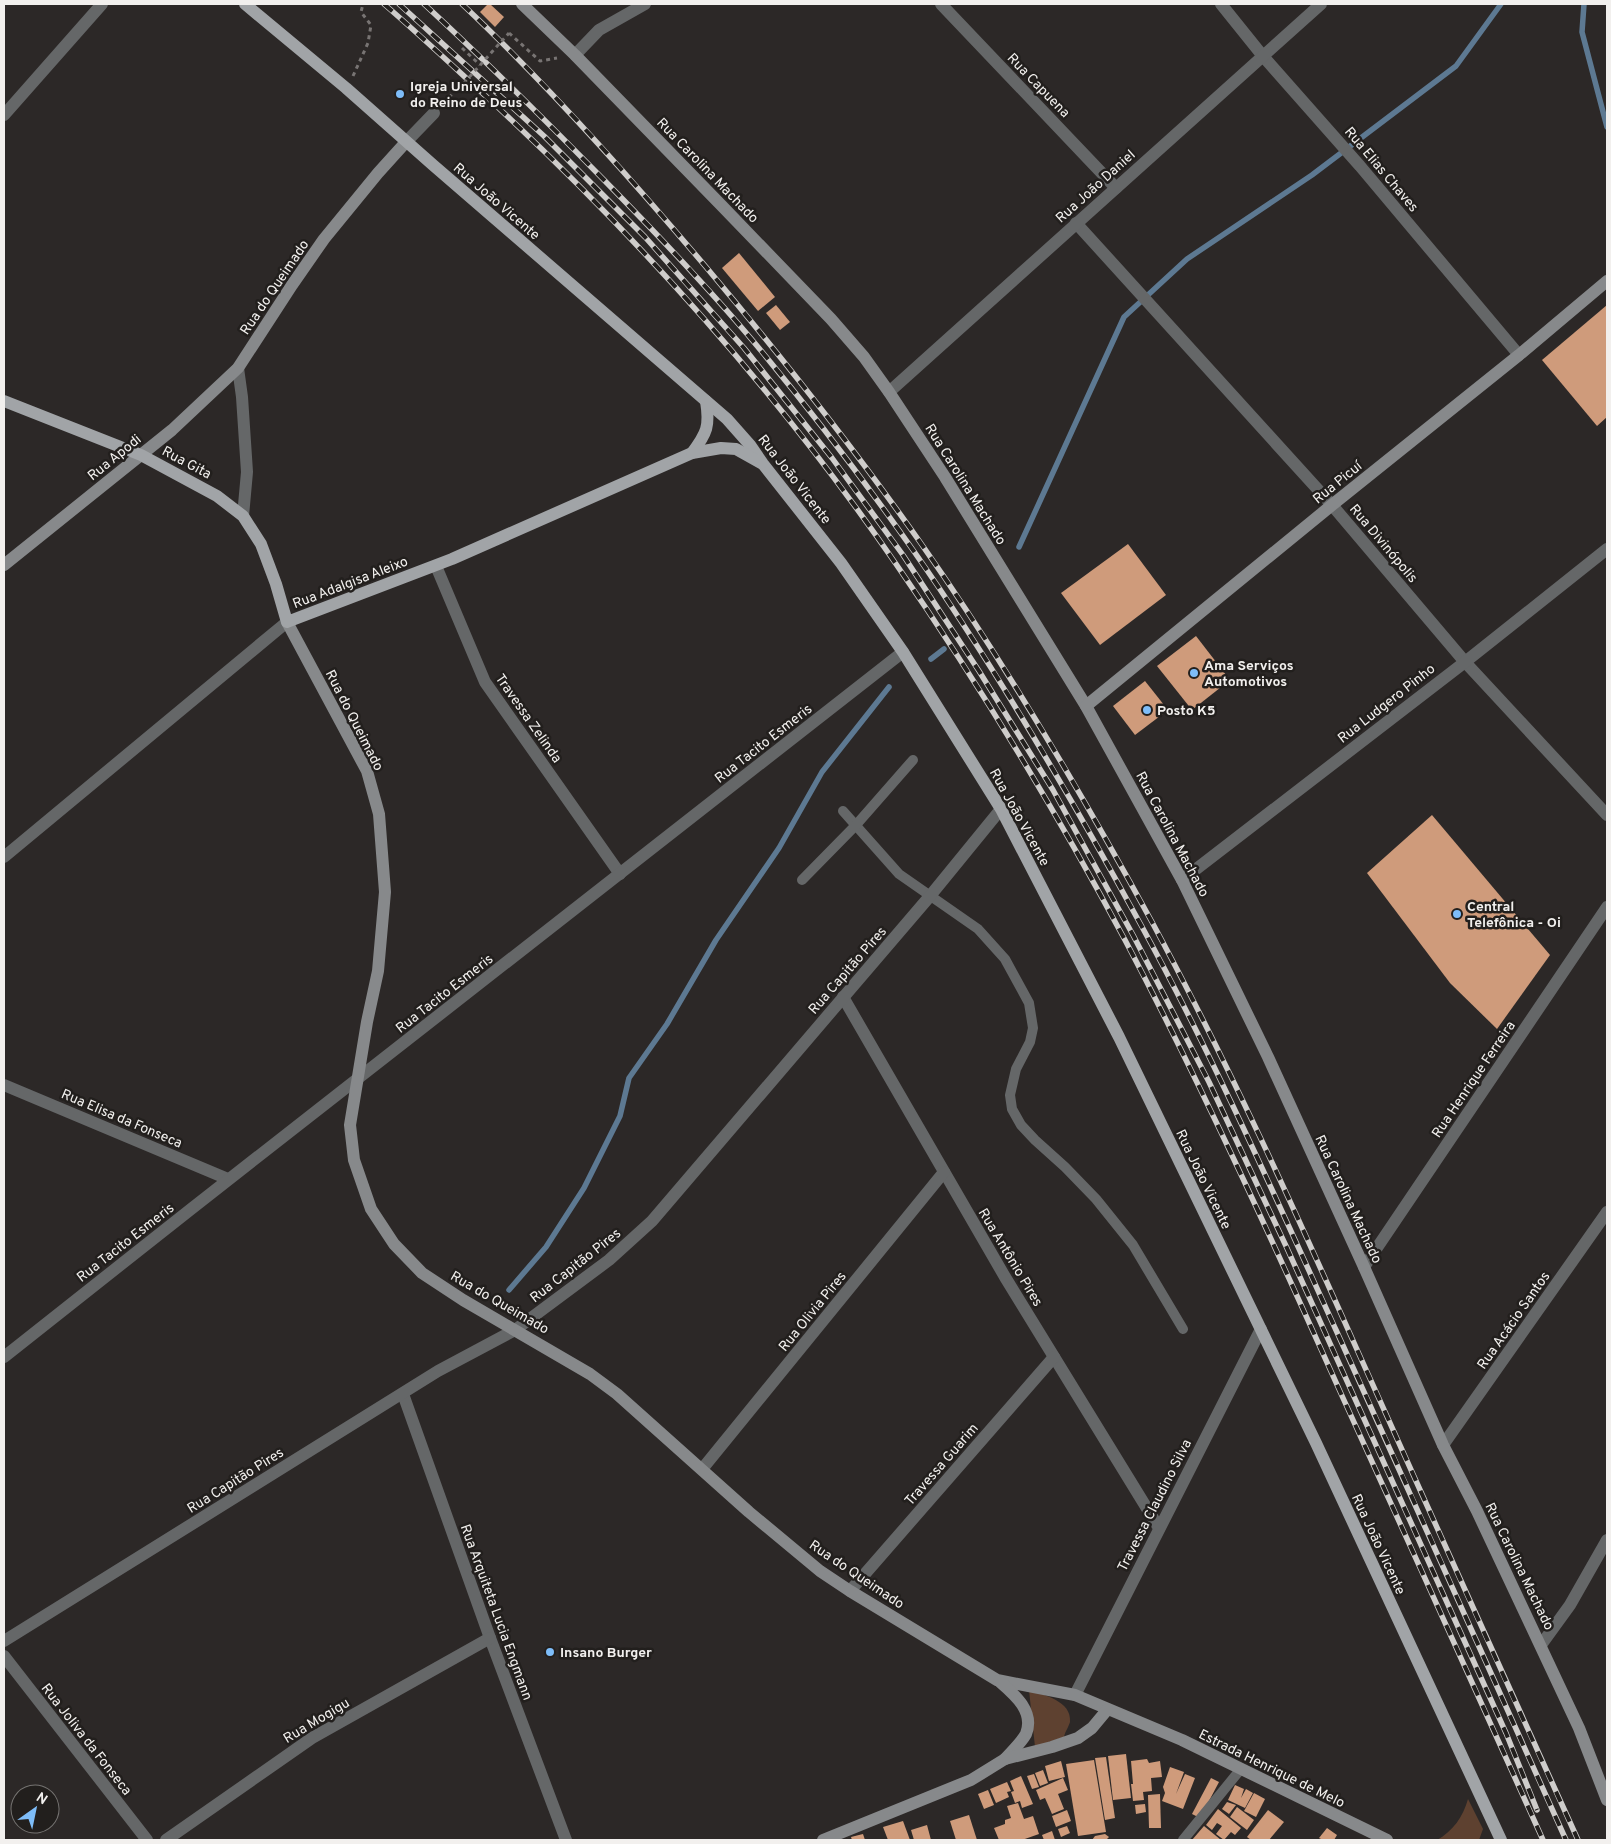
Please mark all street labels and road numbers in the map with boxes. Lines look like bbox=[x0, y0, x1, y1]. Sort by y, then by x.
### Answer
street label: Rua Capuena bbox=[1003, 50, 1073, 122]
street label: Rua Carolina Machado bbox=[652, 115, 762, 227]
street label: Rua Elias Chaves bbox=[1340, 124, 1421, 216]
street label: Rua João Daniel bbox=[1053, 147, 1139, 227]
street label: Rua João Vicente bbox=[449, 160, 543, 244]
street label: Rua do Queimado bbox=[237, 237, 313, 339]
street label: Rua Carolina Machado bbox=[921, 421, 1009, 549]
street label: Rua Apodi bbox=[85, 431, 145, 485]
street label: Rua João Vicente bbox=[754, 432, 834, 528]
street label: Rua Gita bbox=[159, 443, 214, 483]
street label: Rua Picuí bbox=[1310, 457, 1367, 508]
street label: Rua Divinópolis bbox=[1345, 501, 1421, 587]
street label: Rua Adalgisa Aleixo bbox=[290, 553, 411, 613]
street label: Rua Ludgero Pinho bbox=[1335, 661, 1439, 748]
street label: Rua do Queimado bbox=[321, 667, 387, 774]
street label: Travessa Zelinda bbox=[491, 671, 565, 767]
street label: Rua Tacito Esmeris bbox=[712, 701, 816, 787]
street label: Rua João Vicente bbox=[985, 766, 1053, 869]
street label: Rua Carolina Machado bbox=[1131, 769, 1212, 901]
street label: Rua Capitão Pires bbox=[805, 924, 891, 1018]
street label: Rua Tacito Esmeris bbox=[393, 951, 497, 1037]
street label: Rua Henrique Ferreira bbox=[1429, 1018, 1520, 1141]
street label: Rua Elisa da Fonseca bbox=[58, 1086, 184, 1153]
street label: Rua João Vicente bbox=[1171, 1127, 1234, 1232]
street label: Rua Carolina Machado bbox=[1310, 1133, 1385, 1267]
street label: Rua Tacito Esmeris bbox=[74, 1200, 178, 1286]
street label: Rua Antônio Pires bbox=[974, 1206, 1046, 1310]
street label: Rua Capitão Pires bbox=[527, 1225, 625, 1307]
street label: Rua do Queimado bbox=[447, 1268, 552, 1339]
street label: Rua Olivia Pires bbox=[776, 1269, 851, 1355]
street label: Rua Acácio Santos bbox=[1474, 1269, 1554, 1373]
street label: Travessa Guarim bbox=[902, 1420, 983, 1510]
street label: Travessa Claudino Silva bbox=[1115, 1437, 1196, 1575]
street label: Rua Capitão Pires bbox=[184, 1445, 287, 1518]
street label: Rua João Vicente bbox=[1347, 1492, 1408, 1598]
street label: Rua Carolina Machado bbox=[1480, 1500, 1557, 1633]
street label: Rua Arquiteta Lucia Engmann bbox=[456, 1522, 535, 1703]
street label: Rua do Queimado bbox=[805, 1537, 907, 1613]
street label: Rua Joliva da Fonseca bbox=[37, 1681, 135, 1799]
street label: Rua Mogigu bbox=[281, 1695, 353, 1748]
street label: Estrada Henrique de Melo bbox=[1195, 1727, 1347, 1812]

